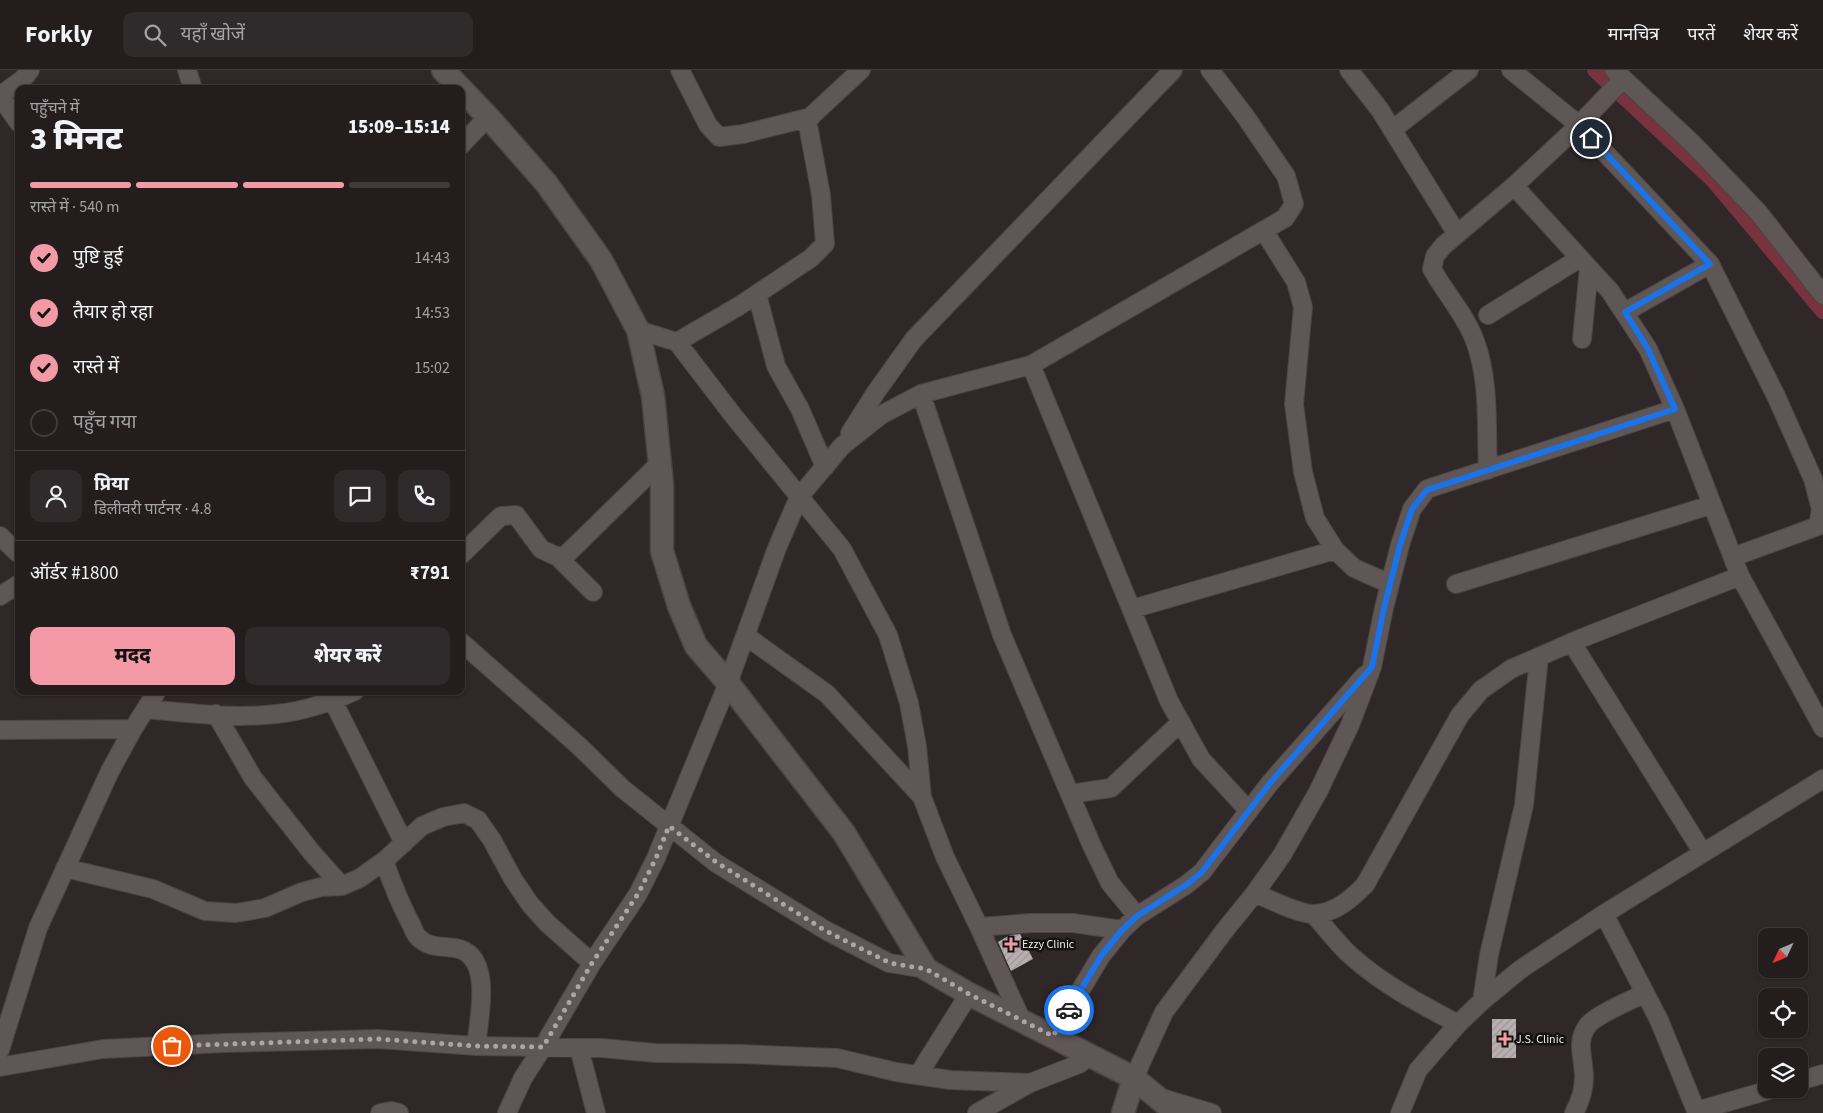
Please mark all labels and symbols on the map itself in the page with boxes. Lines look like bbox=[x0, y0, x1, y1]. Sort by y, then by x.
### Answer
pin bbox=[1570, 117, 1612, 159]
north arrow bbox=[1758, 928, 1808, 978]
place label: Ezzy Clinic bbox=[1022, 936, 1075, 953]
marker: Ezzy Clinic bbox=[1004, 937, 1018, 951]
courier bbox=[1044, 985, 1094, 1035]
pin bbox=[151, 1025, 193, 1067]
place label: J.S. Clinic bbox=[1516, 1031, 1565, 1048]
marker: J.S. Clinic bbox=[1498, 1032, 1512, 1046]

